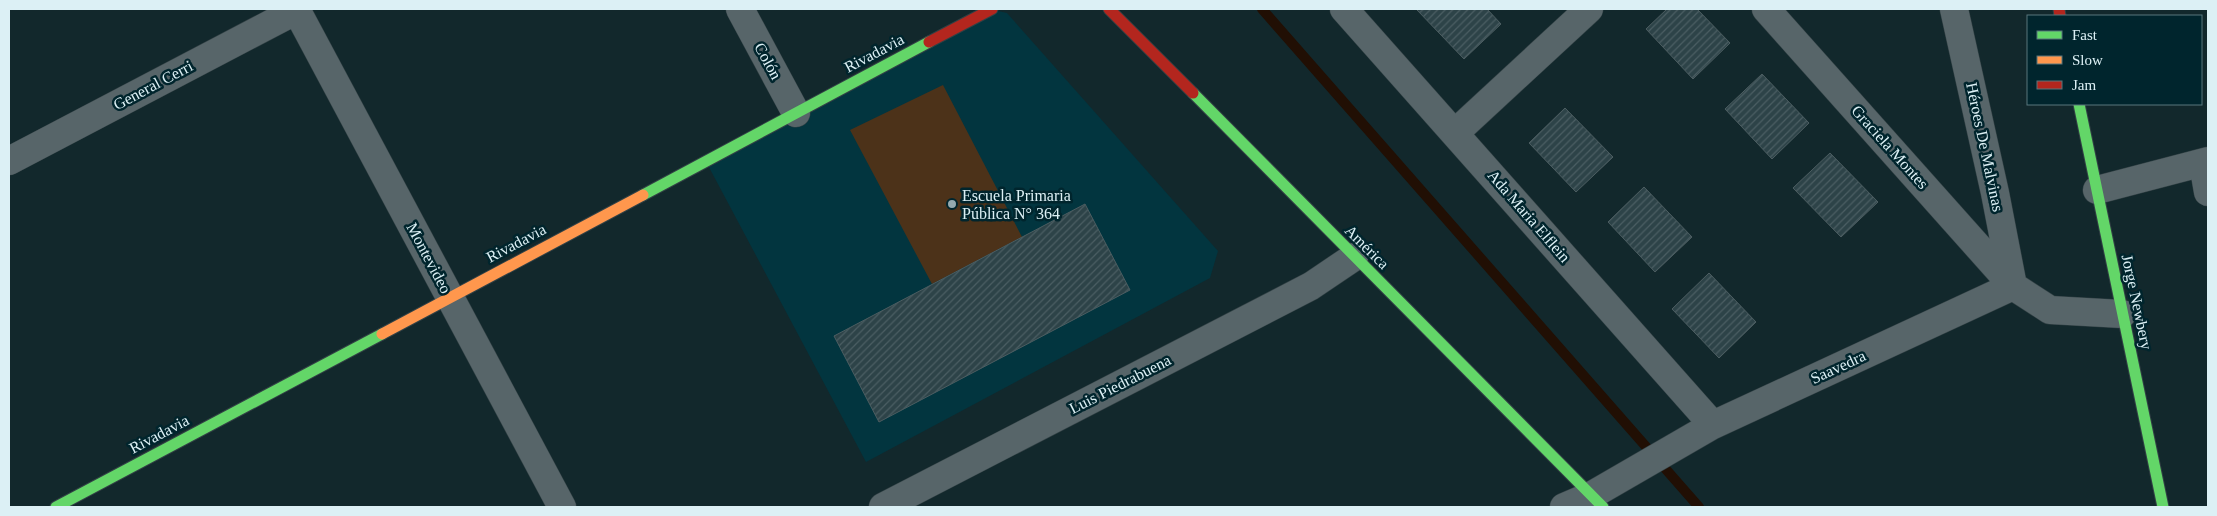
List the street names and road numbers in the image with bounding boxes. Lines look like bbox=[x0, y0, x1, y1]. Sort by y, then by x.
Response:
street label: Rivadavia bbox=[841, 30, 907, 76]
street label: Colón bbox=[751, 40, 785, 82]
street label: General Cerri bbox=[110, 57, 196, 113]
street label: Héroes De Malvinas bbox=[1963, 81, 2007, 213]
street label: Graciela Montes bbox=[1848, 102, 1932, 192]
street label: Ada Maria Elflein bbox=[1484, 166, 1574, 266]
street label: Montevideo bbox=[403, 220, 455, 296]
street label: Rivadavia bbox=[483, 220, 549, 266]
street label: América bbox=[1342, 222, 1392, 272]
street label: Jorge Newbery bbox=[2118, 253, 2155, 351]
street label: Saavedra bbox=[1808, 347, 1868, 387]
street label: Luis Piedrabuena bbox=[1066, 351, 1174, 417]
street label: Rivadavia bbox=[126, 411, 192, 457]

